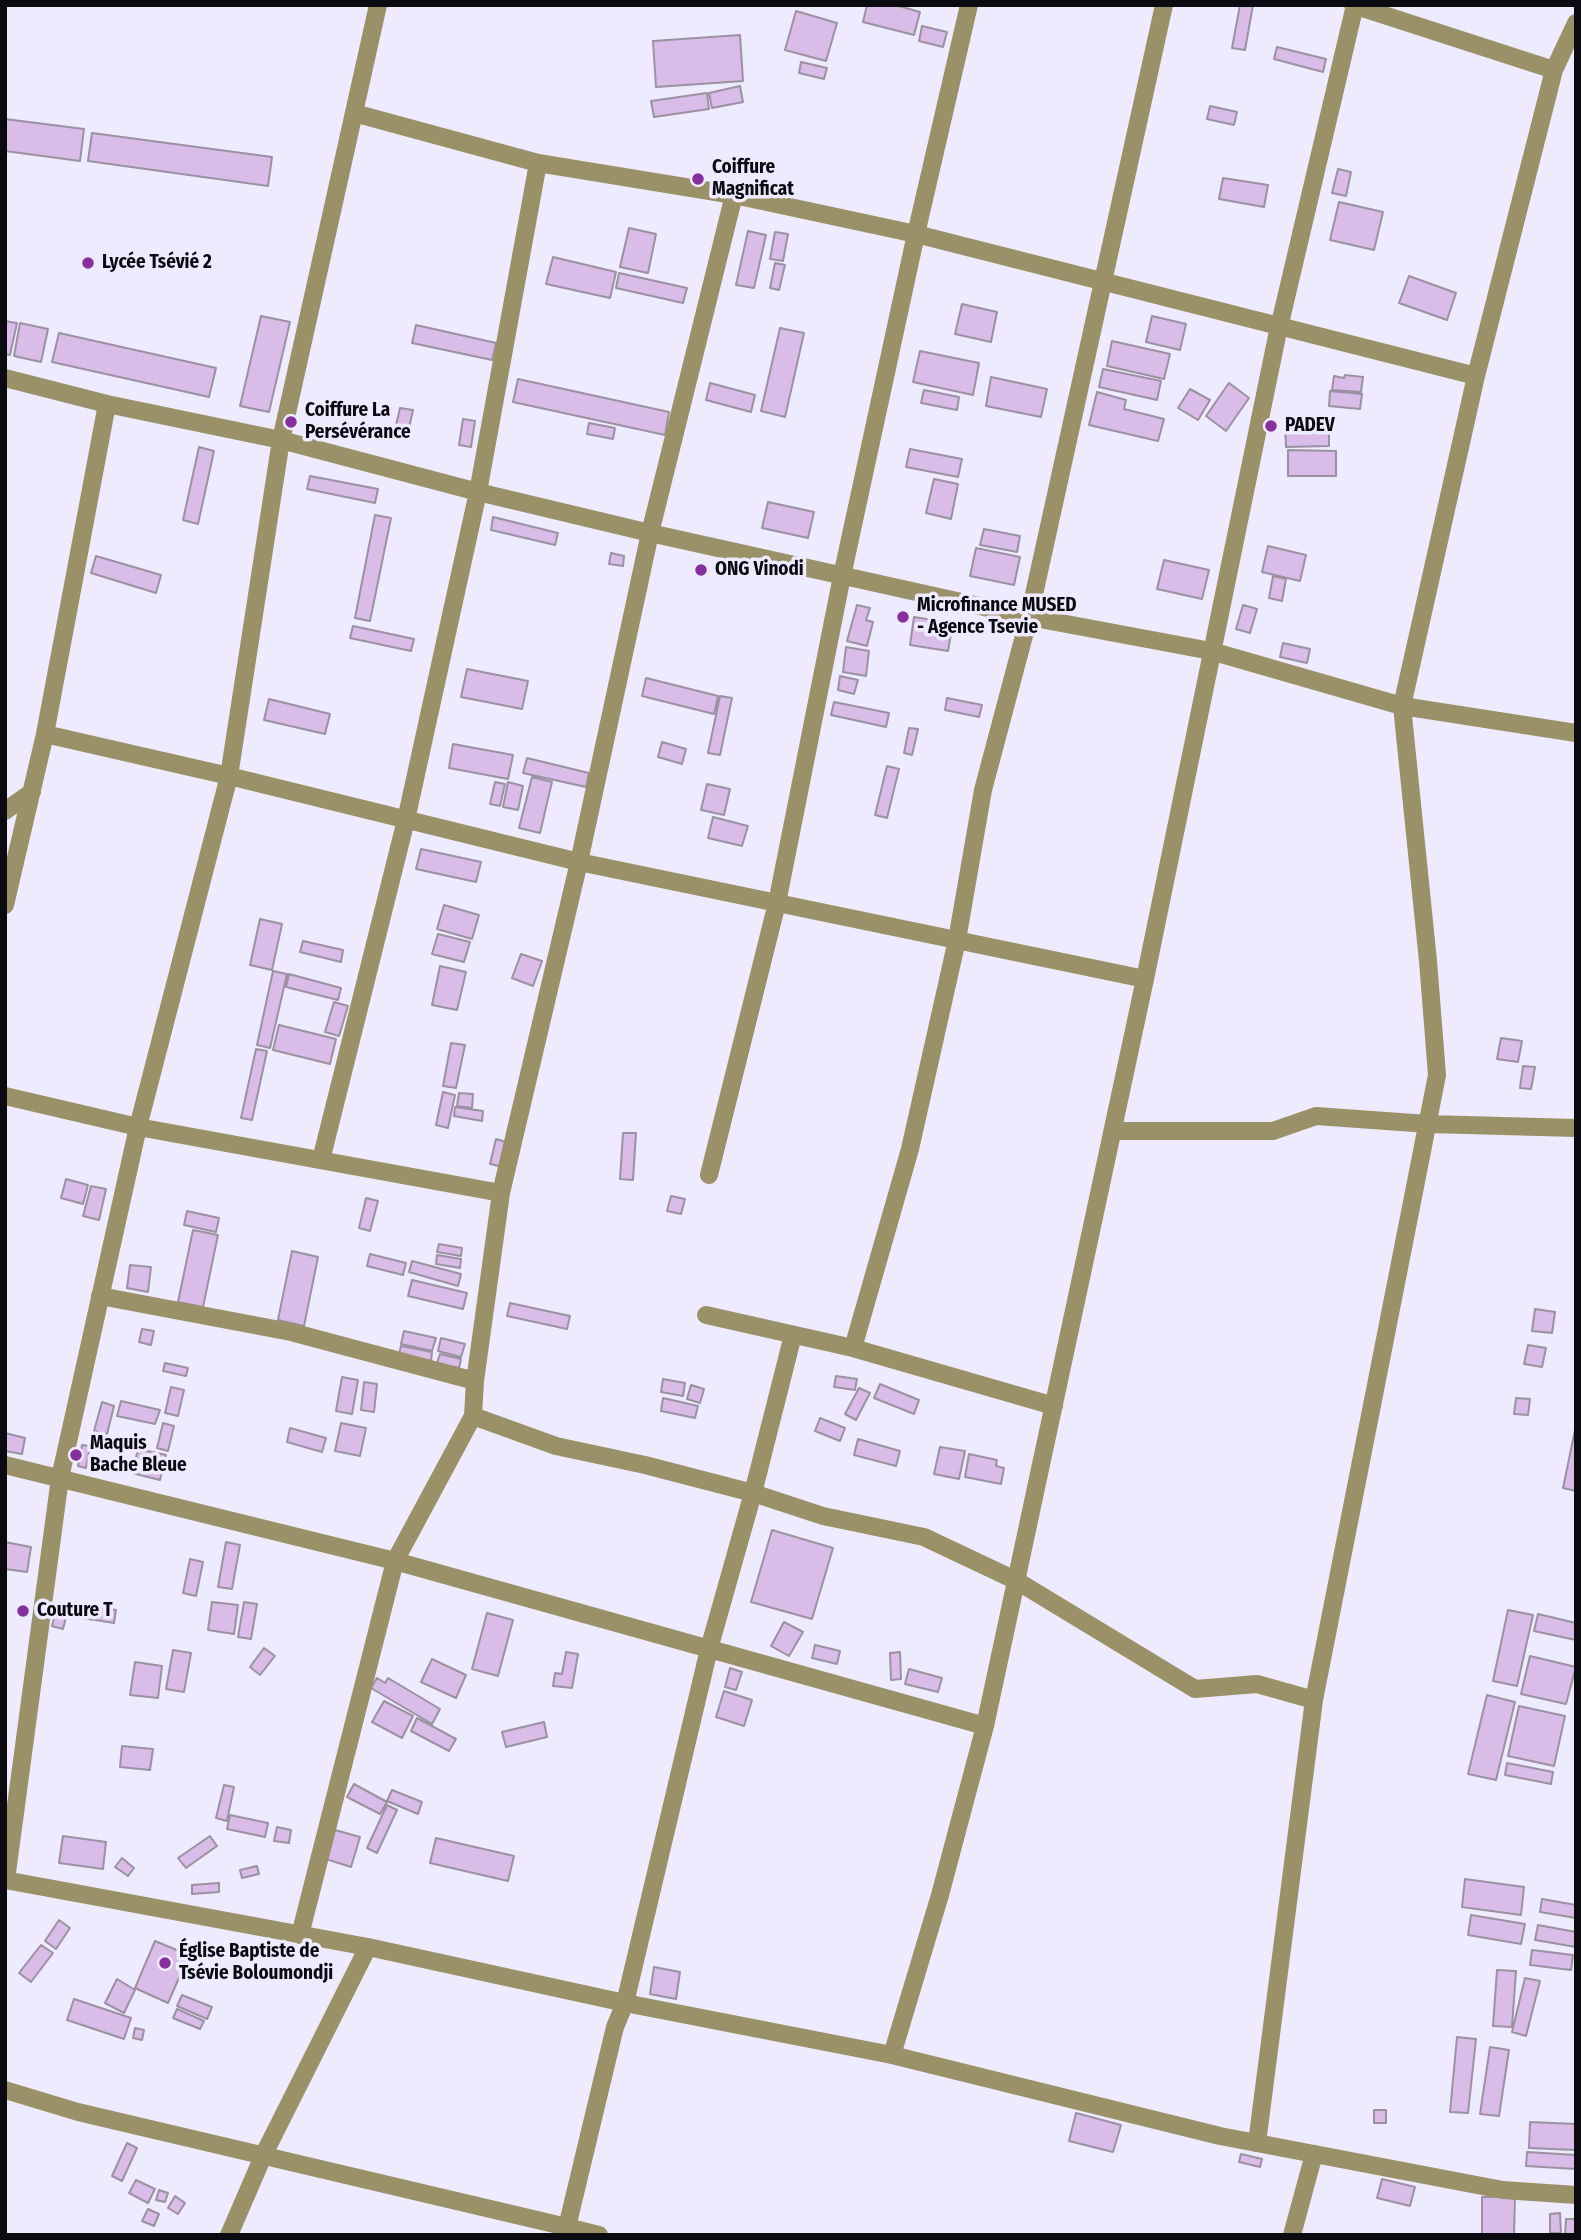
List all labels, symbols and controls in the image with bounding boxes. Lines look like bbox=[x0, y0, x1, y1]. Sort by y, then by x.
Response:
place label: Coiffure Magnificat bbox=[712, 157, 794, 201]
marker: Coiffure Magnificat bbox=[690, 171, 706, 187]
place label: Lycée Tsévié 2 bbox=[102, 252, 212, 274]
marker: Lycée Tsévié 2 bbox=[80, 255, 96, 271]
place label: Coiffure La Persévérance bbox=[305, 400, 411, 444]
marker: Coiffure La Persévérance bbox=[283, 414, 299, 430]
place label: PADEV bbox=[1285, 415, 1335, 437]
marker: PADEV bbox=[1263, 418, 1279, 434]
place label: ONG Vinodi bbox=[715, 559, 804, 581]
marker: ONG Vinodi bbox=[693, 562, 709, 578]
place label: Microfinance MUSED - Agence Tsevie bbox=[917, 595, 1077, 639]
marker: Microfinance MUSED - Agence Tsevie bbox=[895, 609, 911, 625]
place label: Maquis Bache Bleue bbox=[90, 1433, 187, 1477]
marker: Maquis Bache Bleue bbox=[68, 1447, 84, 1463]
place label: Couture T bbox=[37, 1600, 112, 1622]
marker: Couture T bbox=[15, 1603, 31, 1619]
place label: Église Baptiste de Tsévie Boloumondji bbox=[179, 1941, 333, 1985]
marker: Église Baptiste de Tsévie Boloumondji bbox=[157, 1955, 173, 1971]

